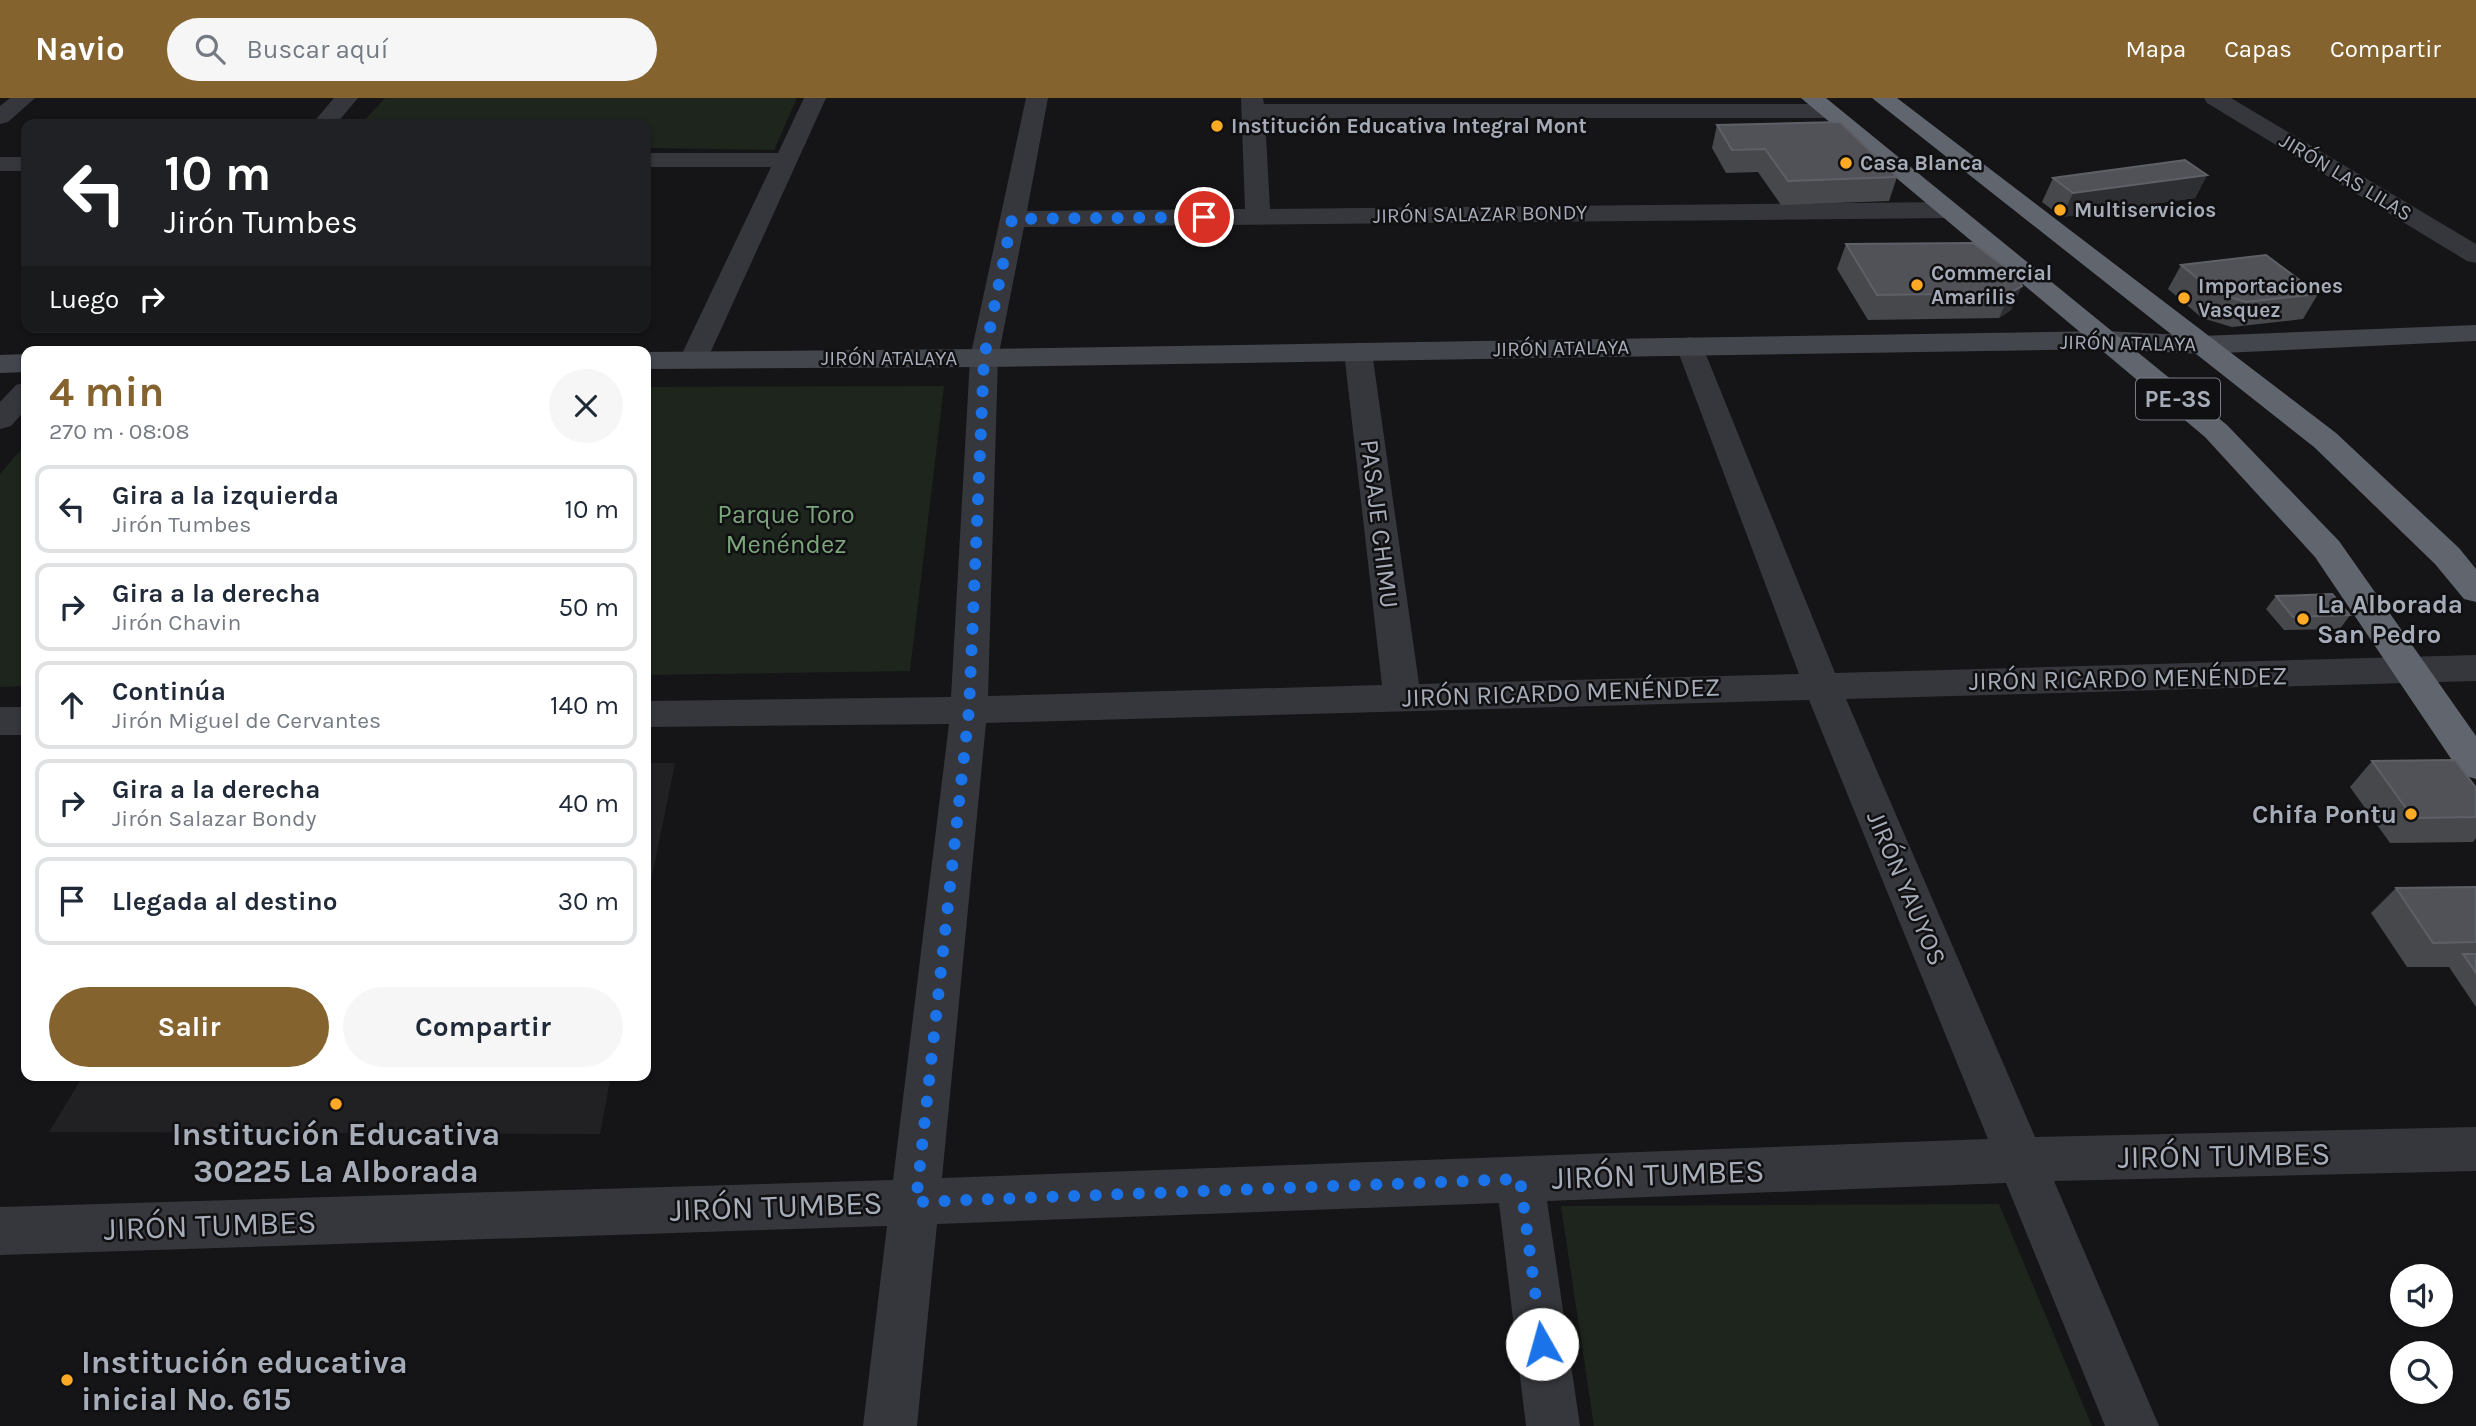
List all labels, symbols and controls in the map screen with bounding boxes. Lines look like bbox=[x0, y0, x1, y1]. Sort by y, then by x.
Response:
search box bbox=[167, 18, 657, 81]
text: Navio bbox=[35, 30, 125, 68]
icon: search bbox=[191, 30, 229, 68]
text: Buscar aquí bbox=[247, 34, 388, 65]
text: Mapa bbox=[2125, 35, 2186, 63]
text: Capas bbox=[2224, 35, 2292, 63]
text: Compartir bbox=[2330, 35, 2441, 63]
place label: Institución Educativa Integral Mont bbox=[1231, 114, 1587, 138]
marker: Institución Educativa Integral Mont bbox=[1209, 118, 1225, 134]
street label: JIRÓN LAS LILAS bbox=[2276, 128, 2416, 226]
text: 10 m bbox=[164, 145, 271, 202]
icon: left bbox=[49, 147, 140, 238]
place label: Casa Blanca bbox=[1860, 151, 1983, 175]
marker: Casa Blanca bbox=[1838, 155, 1854, 171]
pin bbox=[1174, 187, 1234, 247]
icon: arrive bbox=[1185, 198, 1223, 236]
place label: Multiservicios bbox=[2074, 198, 2216, 222]
street label: JIRÓN SALAZAR BONDY bbox=[1372, 200, 1588, 228]
marker: Multiservicios bbox=[2052, 202, 2068, 218]
text: Jirón Tumbes bbox=[164, 204, 358, 241]
place label: Commercial Amarilis bbox=[1931, 261, 2052, 309]
place label: Importaciones Vasquez bbox=[2198, 274, 2343, 323]
marker: Commercial Amarilis bbox=[1909, 277, 1925, 293]
icon: right bbox=[133, 280, 171, 318]
text: Luego bbox=[49, 284, 119, 315]
marker: Importaciones Vasquez bbox=[2176, 290, 2192, 306]
street label: JIRÓN ATALAYA bbox=[2060, 330, 2196, 356]
street label: JIRÓN ATALAYA bbox=[1493, 335, 1629, 361]
street label: JIRÓN ATALAYA bbox=[821, 346, 957, 370]
text: 4 min bbox=[49, 367, 164, 417]
button: close bbox=[549, 369, 623, 443]
road number: PE-3S bbox=[2136, 378, 2220, 420]
text: 270 m · 08:08 bbox=[49, 418, 190, 445]
street label: PASAJE CHIMU bbox=[1354, 438, 1405, 610]
text: Gira a la izquierda bbox=[112, 480, 339, 511]
icon: left bbox=[53, 490, 91, 528]
text: 10 m bbox=[564, 494, 619, 525]
park label: Parque Toro Menéndez bbox=[717, 499, 855, 560]
text: Jirón Tumbes bbox=[112, 511, 251, 538]
text: Gira a la derecha bbox=[112, 578, 321, 609]
icon: right bbox=[53, 588, 91, 626]
place label: La Alborada San Pedro bbox=[2317, 589, 2463, 650]
text: 50 m bbox=[558, 592, 619, 623]
text: Jirón Chavin bbox=[112, 609, 241, 636]
marker: La Alborada San Pedro bbox=[2295, 611, 2311, 627]
street label: JIRÓN RICARDO MENÉNDEZ bbox=[1968, 659, 2288, 697]
street label: JIRÓN RICARDO MENÉNDEZ bbox=[1401, 670, 1721, 714]
text: Continúa bbox=[112, 676, 226, 707]
icon: ahead bbox=[53, 686, 91, 724]
text: 140 m bbox=[550, 690, 619, 721]
text: Jirón Miguel de Cervantes bbox=[112, 707, 381, 734]
text: Gira a la derecha bbox=[112, 774, 321, 805]
icon: right bbox=[53, 784, 91, 822]
text: 40 m bbox=[559, 788, 619, 819]
place label: Chifa Pontu bbox=[2252, 799, 2397, 830]
text: Jirón Salazar Bondy bbox=[112, 805, 316, 832]
street label: JIRÓN YAUYOS bbox=[1860, 806, 1954, 970]
marker: Chifa Pontu bbox=[2403, 806, 2419, 822]
icon: arrive bbox=[53, 882, 91, 920]
text: Llegada al destino bbox=[112, 886, 338, 917]
text: 30 m bbox=[558, 886, 619, 917]
button: Salir bbox=[49, 987, 329, 1067]
button: Compartir bbox=[343, 987, 623, 1067]
marker: Institución Educativa 30225 La Alborada bbox=[328, 1096, 344, 1112]
place label: Institución Educativa 30225 La Alborada bbox=[172, 1116, 500, 1190]
street label: JIRÓN TUMBES bbox=[2117, 1133, 2331, 1176]
street label: JIRÓN TUMBES bbox=[1551, 1150, 1765, 1197]
street label: JIRÓN TUMBES bbox=[669, 1182, 883, 1229]
street label: JIRÓN TUMBES bbox=[103, 1201, 317, 1248]
map controls bbox=[2390, 1264, 2453, 1404]
button: sound bbox=[2390, 1264, 2453, 1327]
position arrow bbox=[1505, 1307, 1579, 1381]
button: search bbox=[2390, 1341, 2453, 1404]
place label: Institución educativa inicial No. 615 bbox=[81, 1344, 408, 1418]
marker: Institución educativa inicial No. 615 bbox=[59, 1372, 75, 1388]

